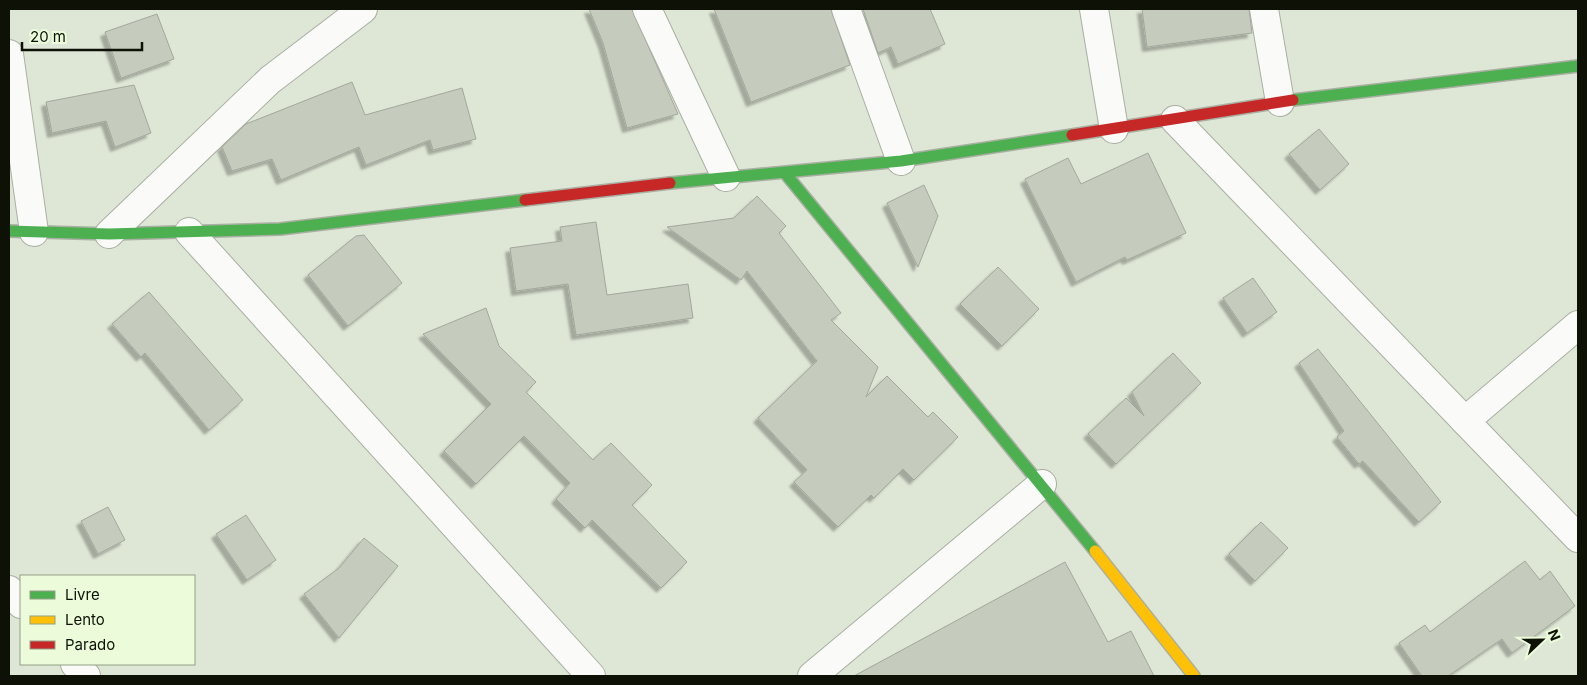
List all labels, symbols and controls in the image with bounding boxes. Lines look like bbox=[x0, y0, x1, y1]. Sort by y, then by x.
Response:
scale bar bbox=[22, 20, 142, 52]
text: 20 m bbox=[30, 27, 66, 46]
legend bbox=[20, 575, 195, 665]
text: Livre bbox=[65, 585, 100, 604]
text: Lento bbox=[65, 610, 105, 629]
north arrow bbox=[1517, 615, 1567, 665]
text: N bbox=[1545, 627, 1564, 643]
text: Parado bbox=[65, 635, 115, 654]

